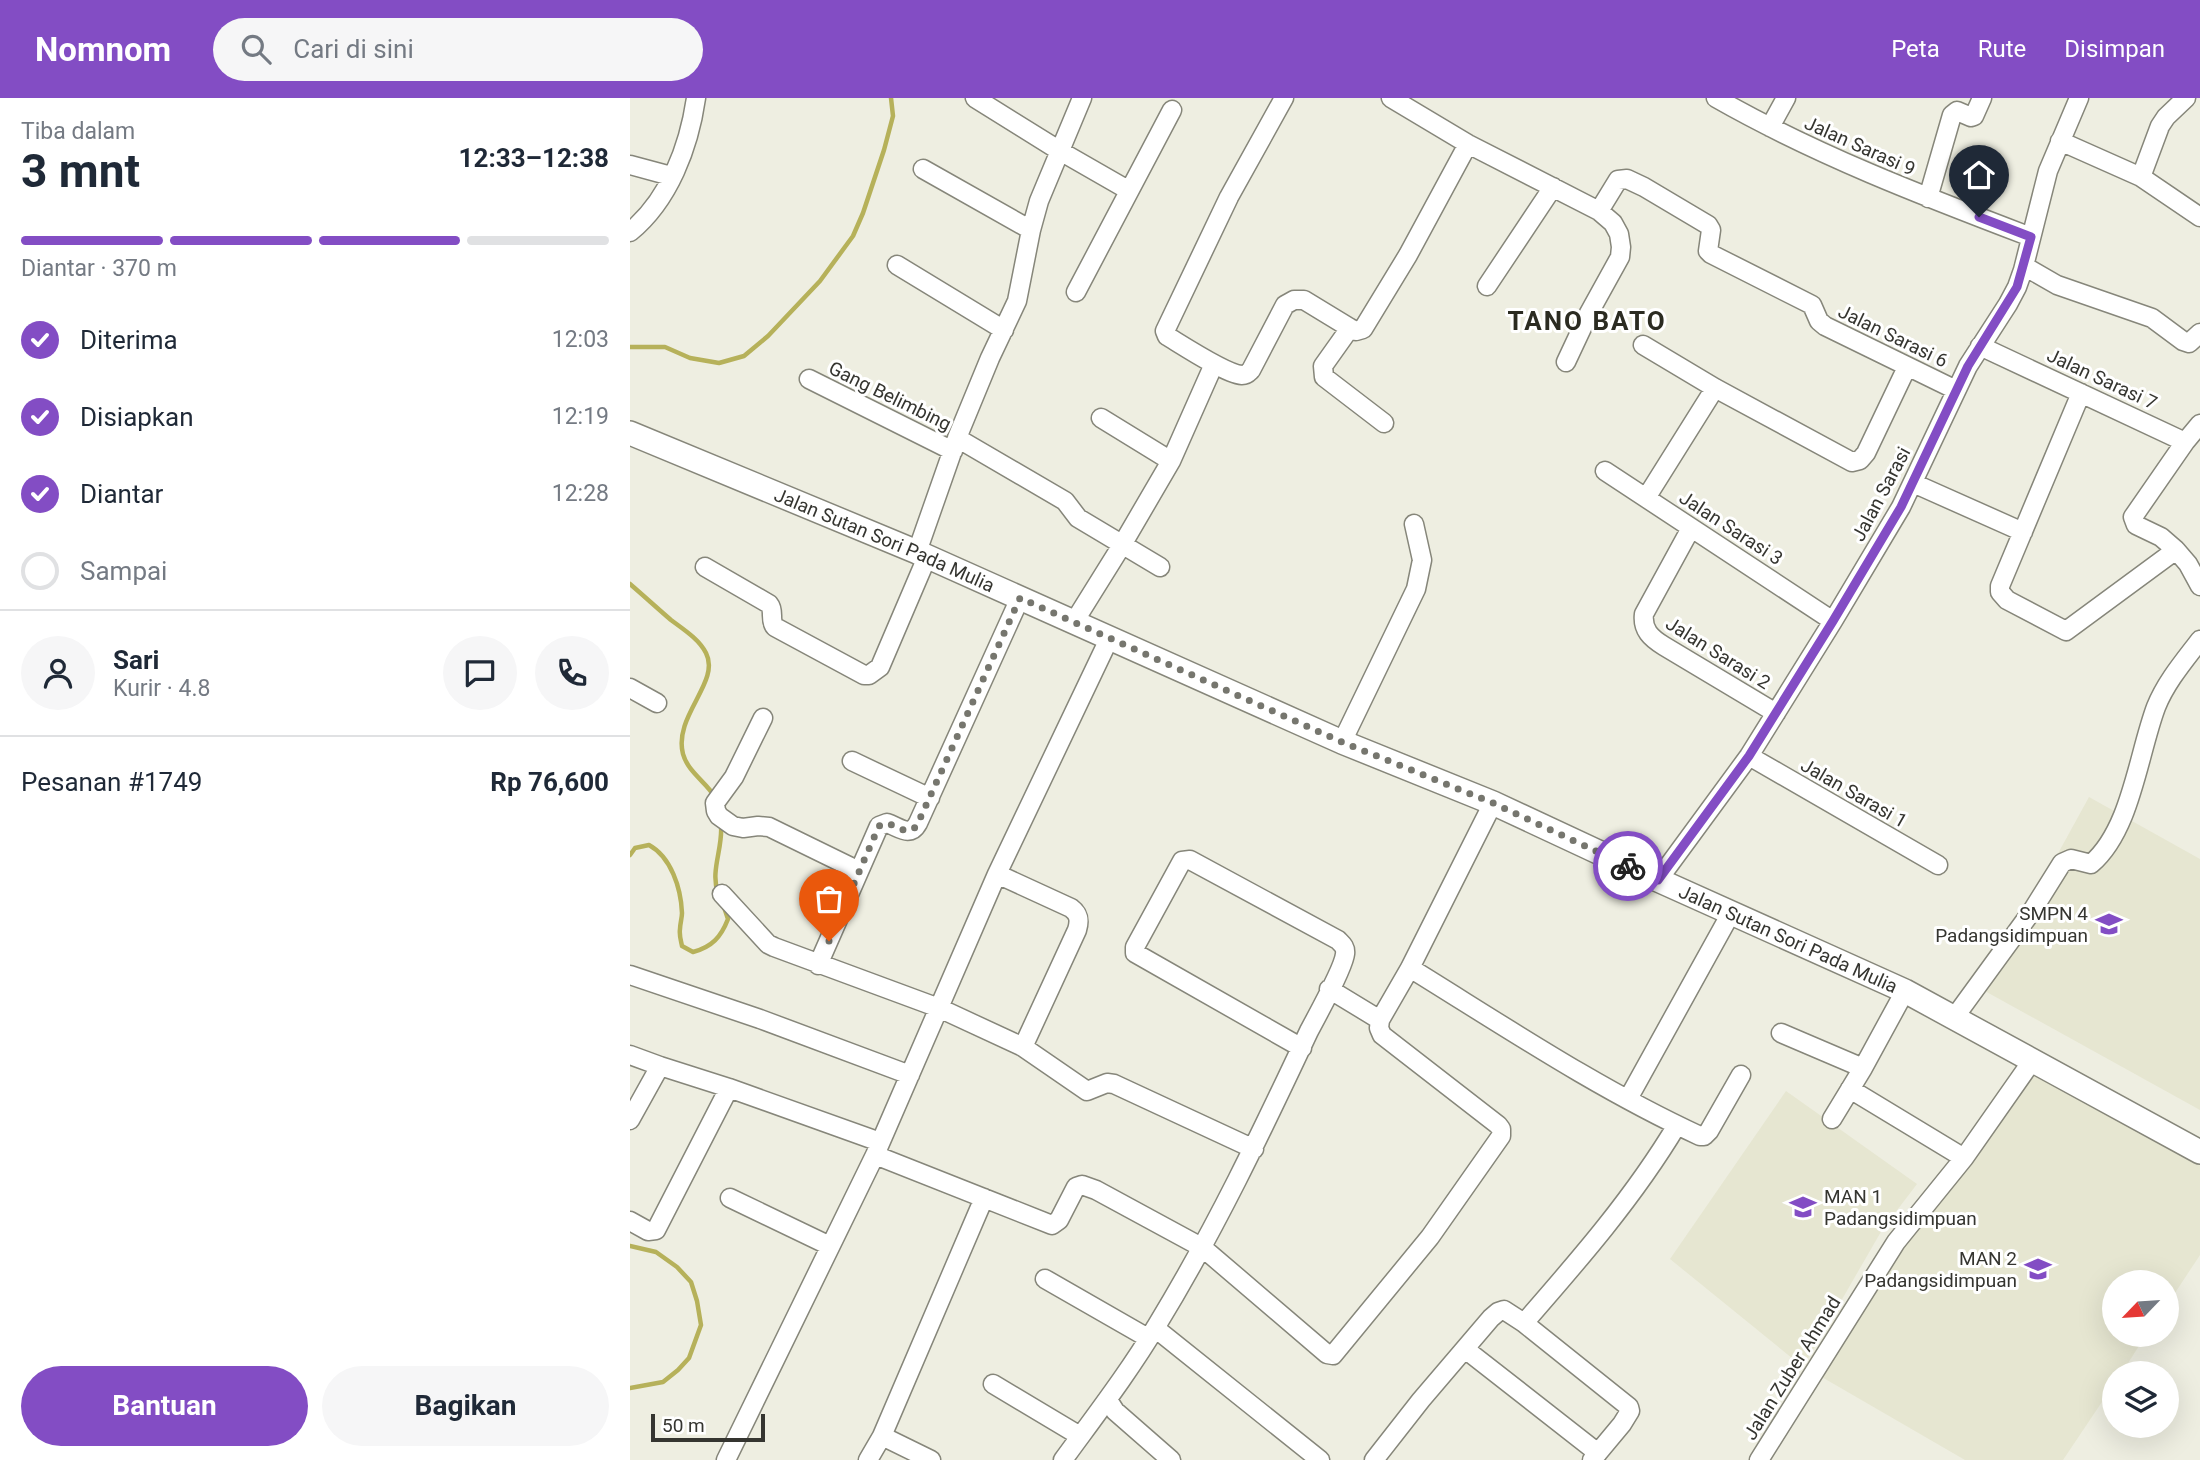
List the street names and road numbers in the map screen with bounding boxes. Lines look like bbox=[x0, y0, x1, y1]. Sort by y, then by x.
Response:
street label: Jalan Sarasi 9 bbox=[1801, 111, 1919, 181]
street label: Jalan Sarasi 6 bbox=[1835, 300, 1951, 372]
street label: Jalan Sarasi 7 bbox=[2043, 343, 2161, 415]
street label: Gang Belimbing bbox=[825, 356, 955, 436]
street label: Jalan Sarasi bbox=[1847, 443, 1915, 545]
street label: Jalan Sutan Sori Pada Mulia bbox=[771, 483, 998, 597]
street label: Jalan Sarasi 3 bbox=[1675, 486, 1787, 570]
street label: Jalan Sarasi 2 bbox=[1662, 612, 1774, 694]
street label: Jalan Sarasi 1 bbox=[1797, 753, 1911, 833]
street label: Jalan Sutan Sori Pada Mulia bbox=[1675, 879, 1901, 998]
street label: Jalan Zuber Ahmad bbox=[1738, 1292, 1846, 1444]

